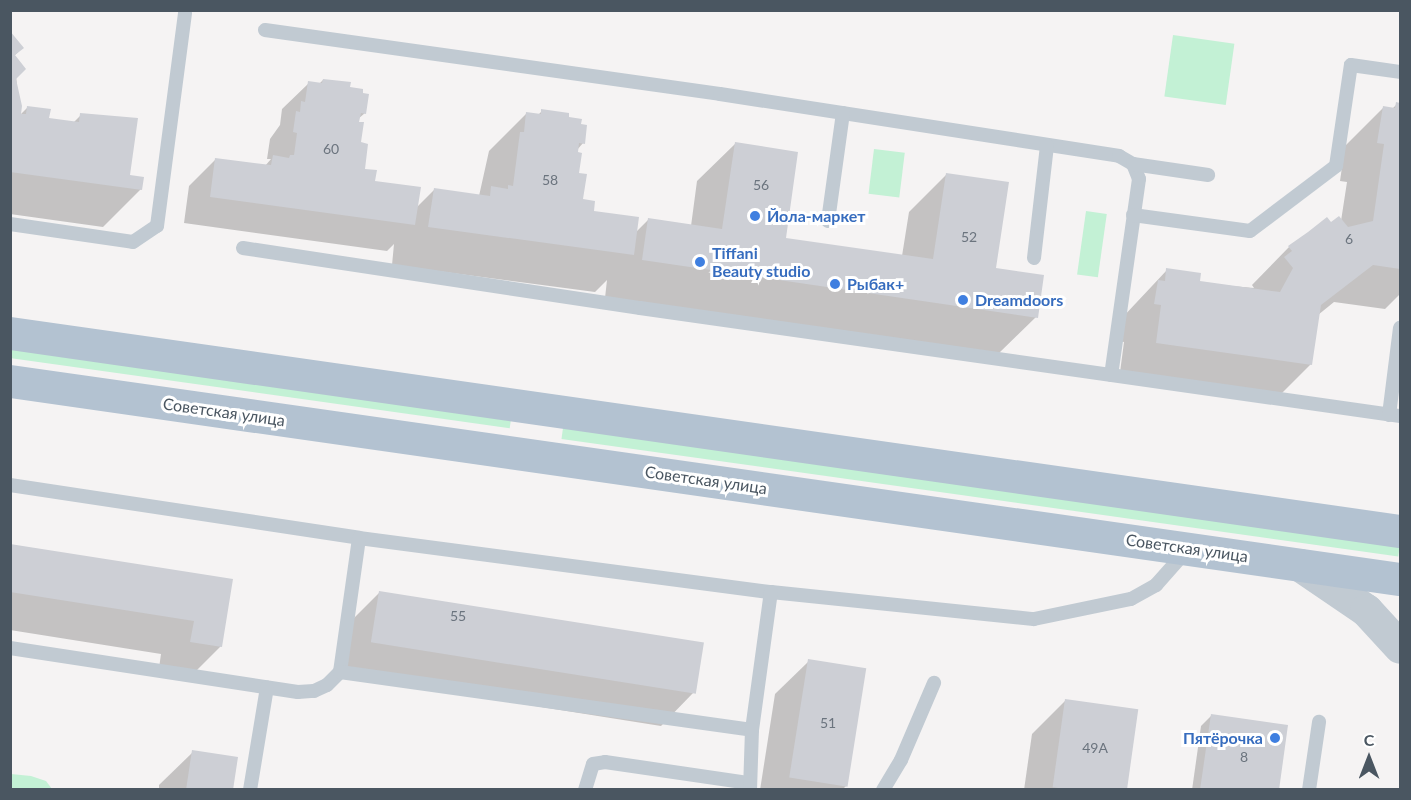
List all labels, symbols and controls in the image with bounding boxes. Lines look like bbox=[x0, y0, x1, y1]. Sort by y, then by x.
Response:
house number: 60 bbox=[323, 141, 339, 157]
house number: 58 bbox=[542, 172, 558, 188]
house number: 56 bbox=[753, 177, 769, 193]
place label: Йола-маркет bbox=[767, 206, 865, 226]
marker: Йола-маркет bbox=[748, 209, 762, 223]
house number: 52 bbox=[961, 229, 977, 245]
house number: 6 bbox=[1345, 231, 1353, 247]
place label: Tiffani Beauty studio bbox=[712, 243, 811, 281]
marker: Tiffani Beauty studio bbox=[693, 255, 707, 269]
place label: Рыбак+ bbox=[847, 274, 904, 294]
marker: Рыбак+ bbox=[828, 277, 842, 291]
place label: Dreamdoors bbox=[975, 290, 1063, 310]
marker: Dreamdoors bbox=[956, 293, 970, 307]
street label: Советская улица bbox=[162, 394, 286, 430]
street label: Советская улица bbox=[644, 462, 768, 498]
street label: Советская улица bbox=[1125, 530, 1249, 566]
house number: 55 bbox=[450, 608, 466, 624]
house number: 51 bbox=[820, 715, 836, 731]
place label: Пятёрочка bbox=[1183, 728, 1263, 748]
north arrow bbox=[1339, 728, 1399, 788]
text: С bbox=[1364, 730, 1374, 749]
marker: Пятёрочка bbox=[1268, 731, 1282, 745]
house number: 49А bbox=[1082, 740, 1108, 756]
house number: 8 bbox=[1240, 749, 1248, 765]

